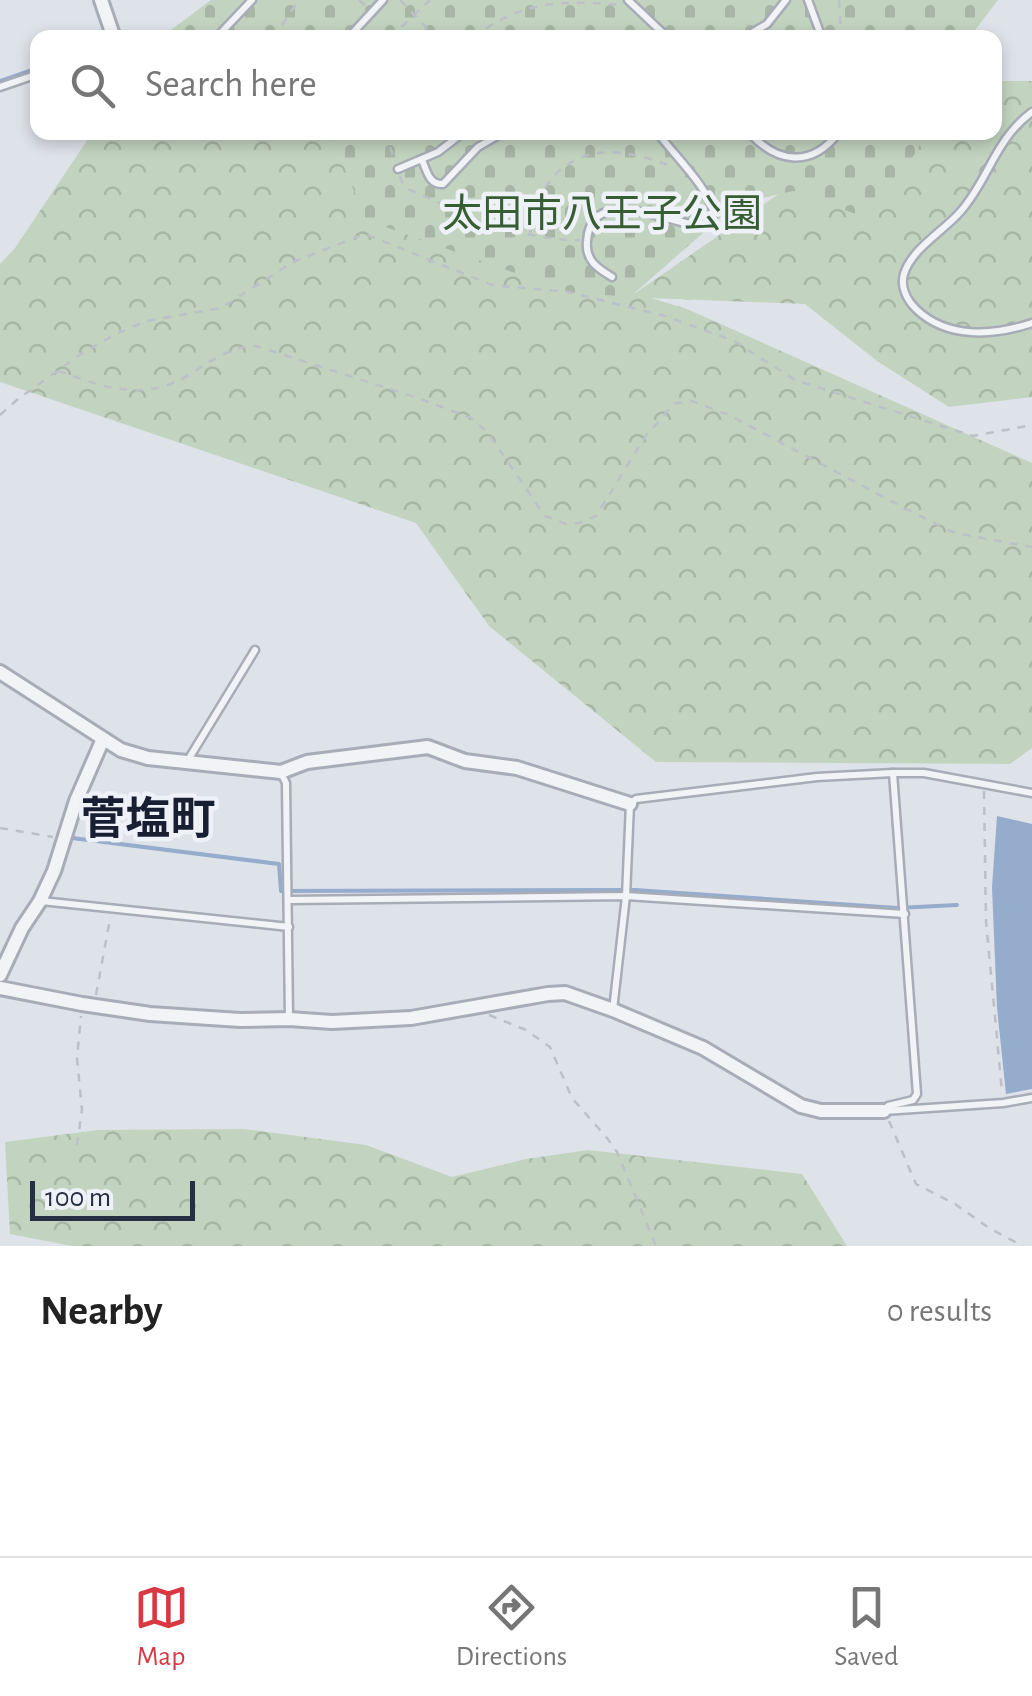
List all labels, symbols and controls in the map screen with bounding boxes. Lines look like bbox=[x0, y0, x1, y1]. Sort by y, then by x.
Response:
search box bbox=[30, 30, 1002, 140]
icon: search bbox=[65, 58, 120, 113]
text: Search here bbox=[145, 66, 317, 104]
park label: 太田市八王子公園 bbox=[442, 193, 762, 235]
district label: 菅塩町 bbox=[80, 795, 216, 843]
scale bar bbox=[30, 1176, 195, 1220]
text: 100 m bbox=[45, 1184, 111, 1212]
text: Nearby bbox=[40, 1290, 163, 1332]
text: 0 results bbox=[887, 1295, 992, 1327]
tab: Map bbox=[134, 1580, 189, 1674]
tab: Directions bbox=[456, 1580, 567, 1674]
tab: Saved bbox=[834, 1580, 898, 1674]

